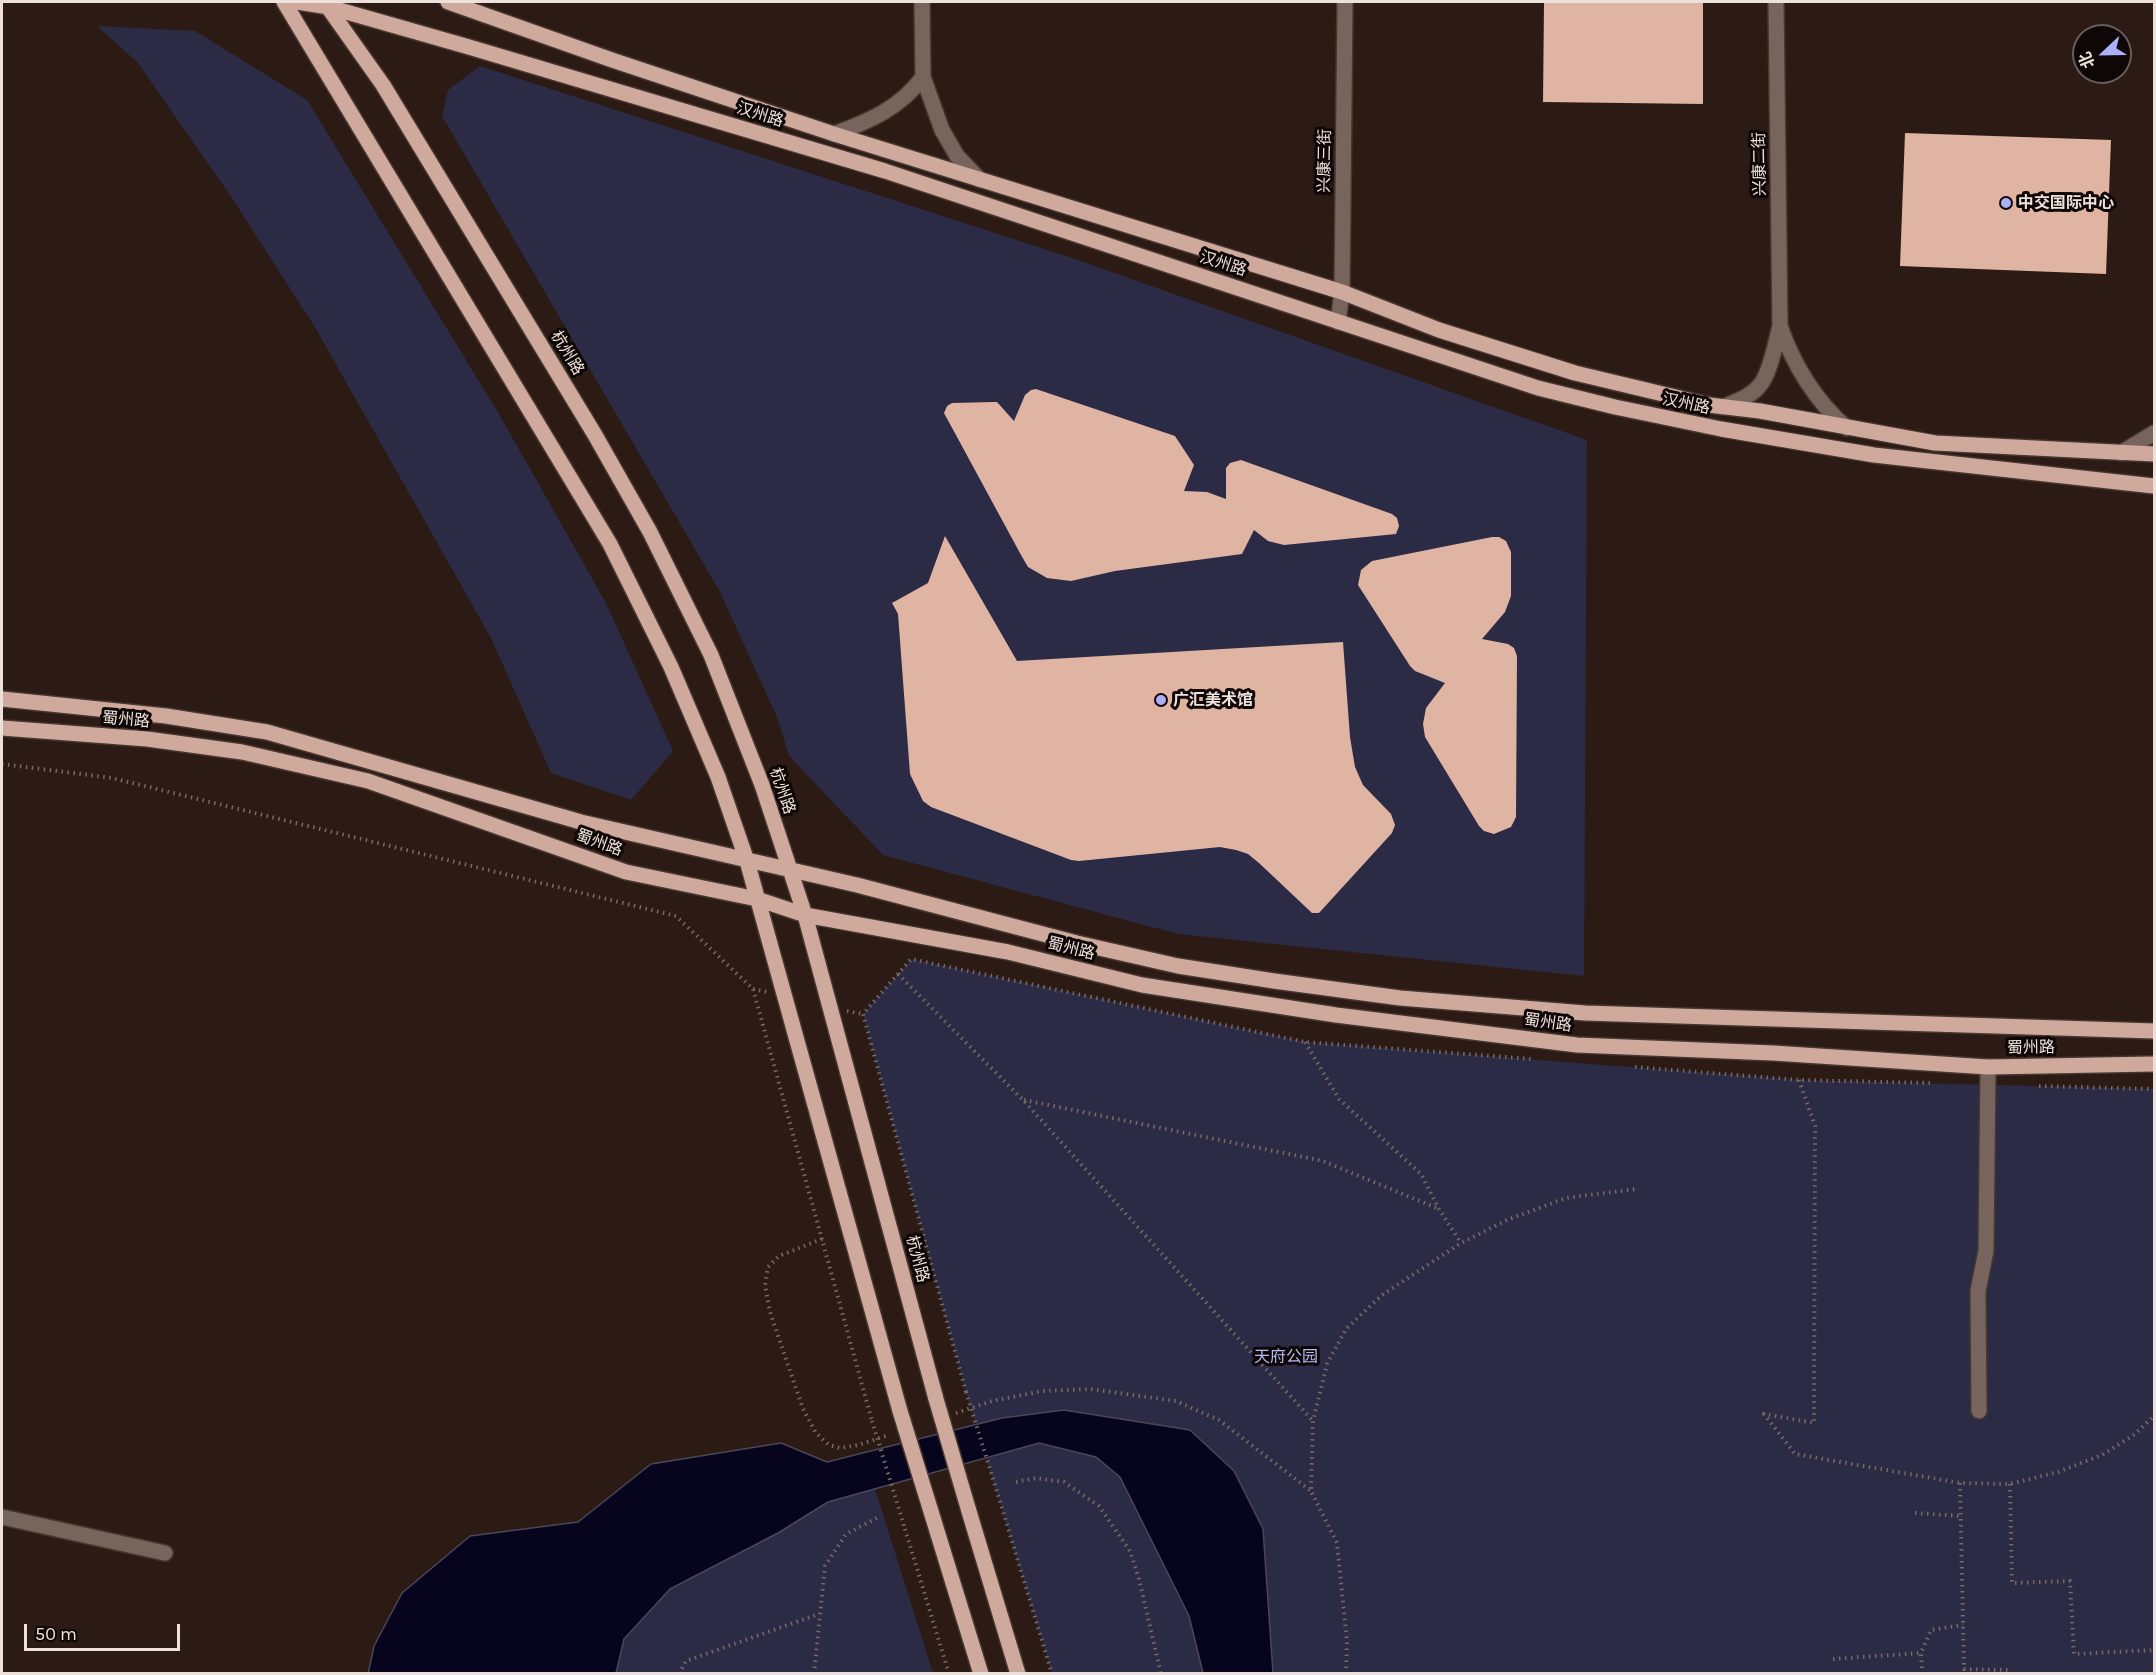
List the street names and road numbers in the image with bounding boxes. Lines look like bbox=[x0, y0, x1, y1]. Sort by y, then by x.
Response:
street label: 汉州路 bbox=[734, 99, 786, 131]
street label: 兴康三街 bbox=[1315, 129, 1335, 193]
street label: 兴康二街 bbox=[1750, 132, 1770, 196]
street label: 汉州路 bbox=[1197, 247, 1249, 281]
street label: 杭州路 bbox=[546, 327, 588, 379]
street label: 汉州路 bbox=[1661, 390, 1711, 418]
street label: 蜀州路 bbox=[101, 708, 151, 732]
street label: 杭州路 bbox=[765, 765, 799, 817]
street label: 蜀州路 bbox=[573, 826, 625, 860]
street label: 蜀州路 bbox=[1045, 934, 1097, 964]
street label: 蜀州路 bbox=[1523, 1010, 1573, 1036]
street label: 蜀州路 bbox=[2007, 1038, 2055, 1058]
street label: 杭州路 bbox=[902, 1233, 932, 1285]

